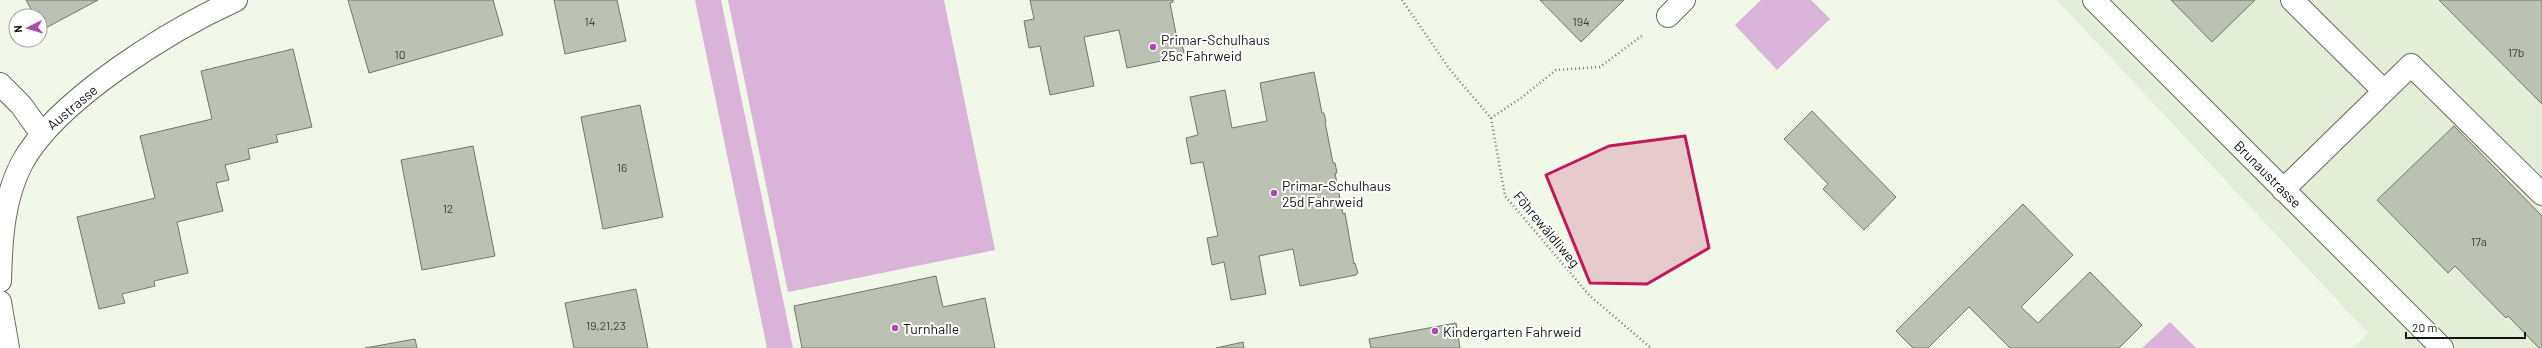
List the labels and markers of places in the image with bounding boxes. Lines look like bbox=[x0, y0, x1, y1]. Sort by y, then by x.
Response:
place label: Primar-Schulhaus 25c Fahrweid bbox=[1161, 31, 1270, 64]
marker: Primar-Schulhaus 25c Fahrweid bbox=[1148, 42, 1158, 52]
place label: Primar-Schulhaus 25d Fahrweid bbox=[1282, 177, 1391, 210]
marker: Primar-Schulhaus 25d Fahrweid bbox=[1269, 188, 1279, 198]
place label: Turnhalle bbox=[903, 320, 959, 337]
marker: Turnhalle bbox=[890, 323, 900, 333]
place label: Kindergarten Fahrweid bbox=[1443, 323, 1581, 340]
marker: Kindergarten Fahrweid bbox=[1430, 326, 1440, 336]

